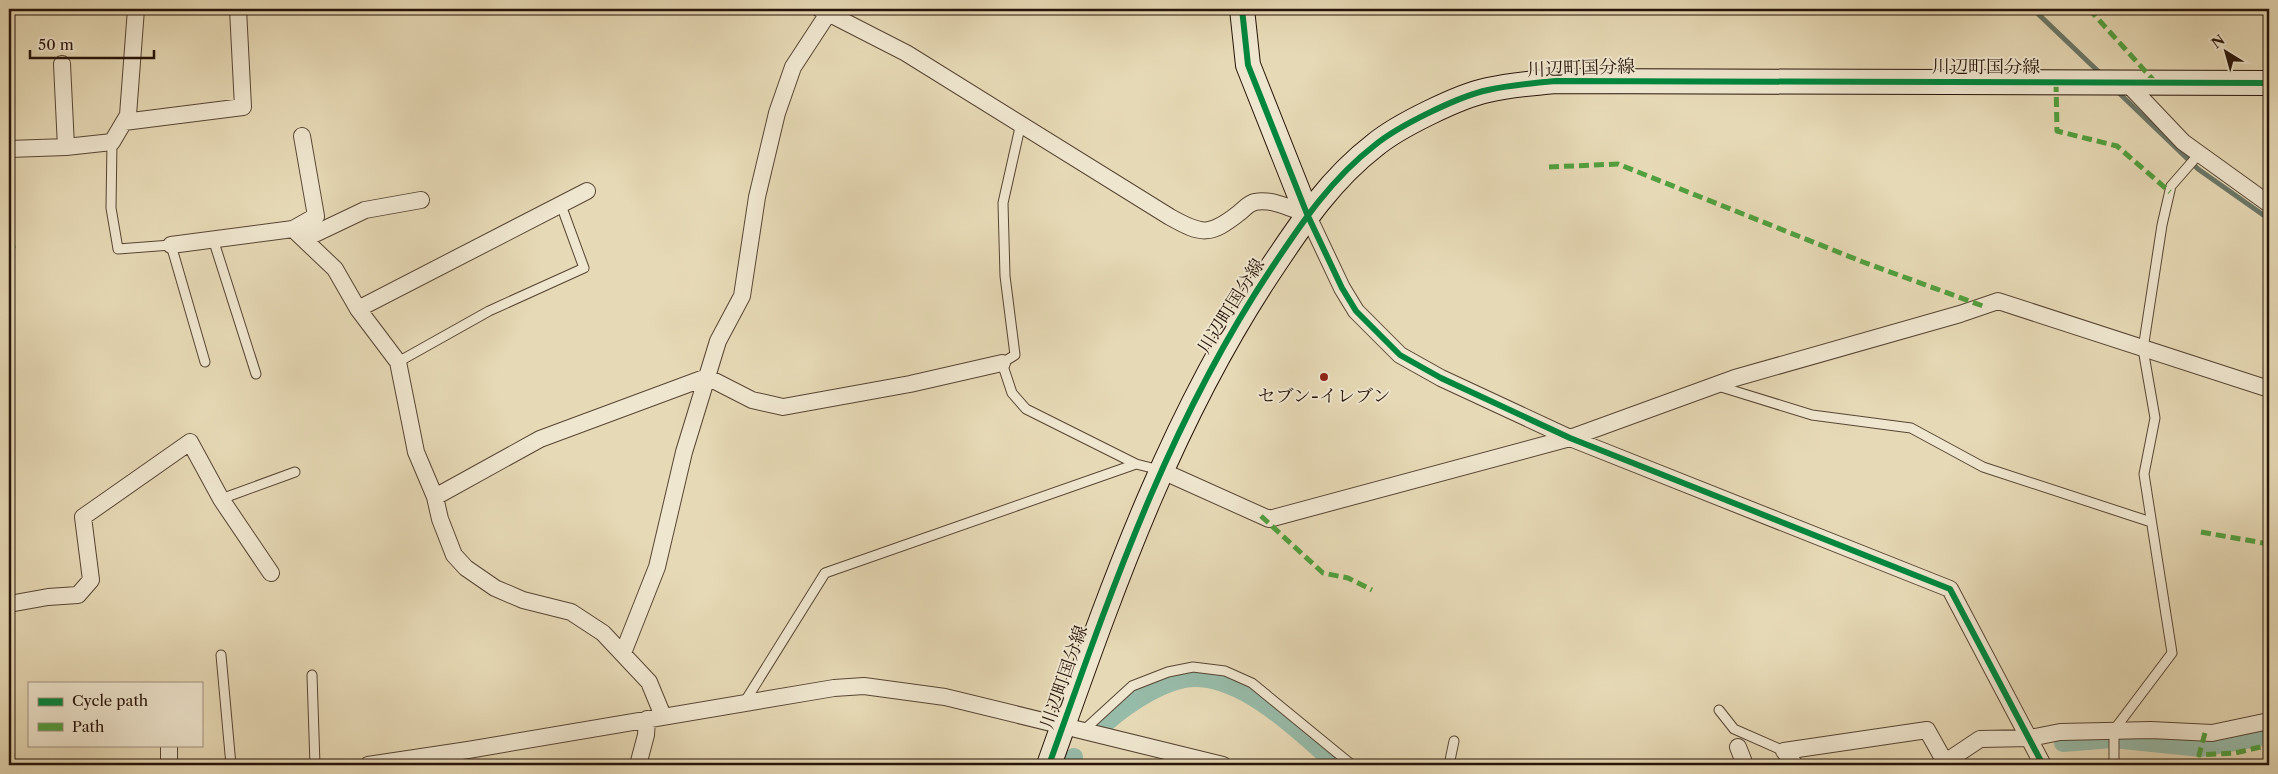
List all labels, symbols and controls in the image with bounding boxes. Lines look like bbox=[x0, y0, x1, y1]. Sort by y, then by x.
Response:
scale bar bbox=[30, 28, 154, 60]
north arrow bbox=[2200, 28, 2250, 78]
text: N bbox=[2208, 31, 2228, 52]
text: 50 m bbox=[38, 35, 74, 54]
street label: 川辺町国分線 bbox=[1527, 55, 1635, 81]
street label: 川辺町国分線 bbox=[1932, 56, 2040, 78]
street label: 川辺町国分線 bbox=[1193, 254, 1269, 358]
marker: セブン-イレブン bbox=[1318, 371, 1330, 383]
place label: セブン-イレブン bbox=[1258, 385, 1390, 407]
street label: 川辺町国分線 bbox=[1036, 622, 1092, 732]
legend bbox=[28, 682, 202, 746]
text: Cycle path bbox=[72, 691, 149, 710]
text: Path bbox=[72, 717, 105, 736]

